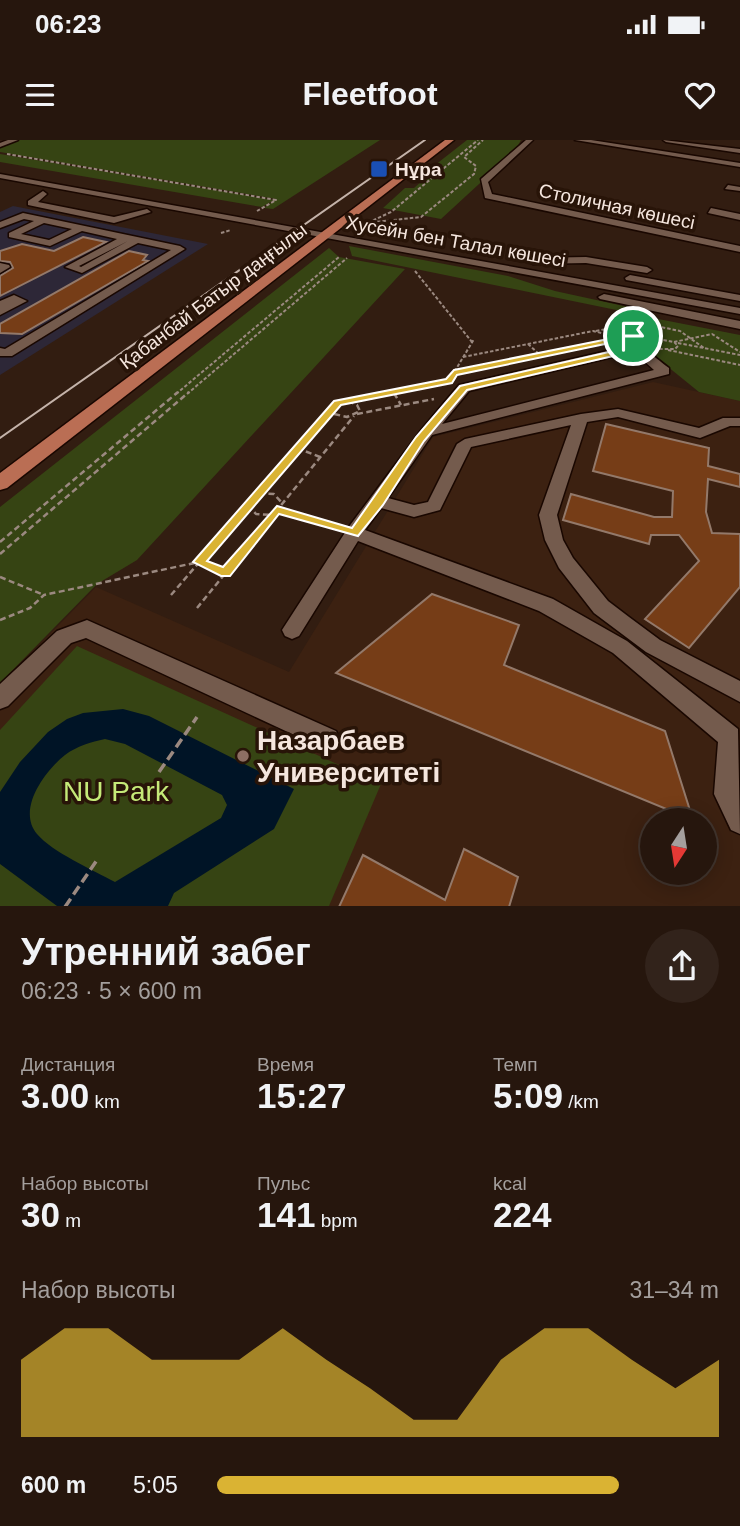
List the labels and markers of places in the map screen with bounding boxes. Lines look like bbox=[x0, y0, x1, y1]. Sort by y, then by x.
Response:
marker: Нұра bbox=[369, 159, 389, 179]
place label: Нұра bbox=[395, 159, 442, 180]
pin bbox=[603, 306, 663, 366]
place label: Назарбаев Университеті bbox=[257, 725, 440, 788]
marker: Назарбаев Университеті bbox=[235, 748, 251, 764]

